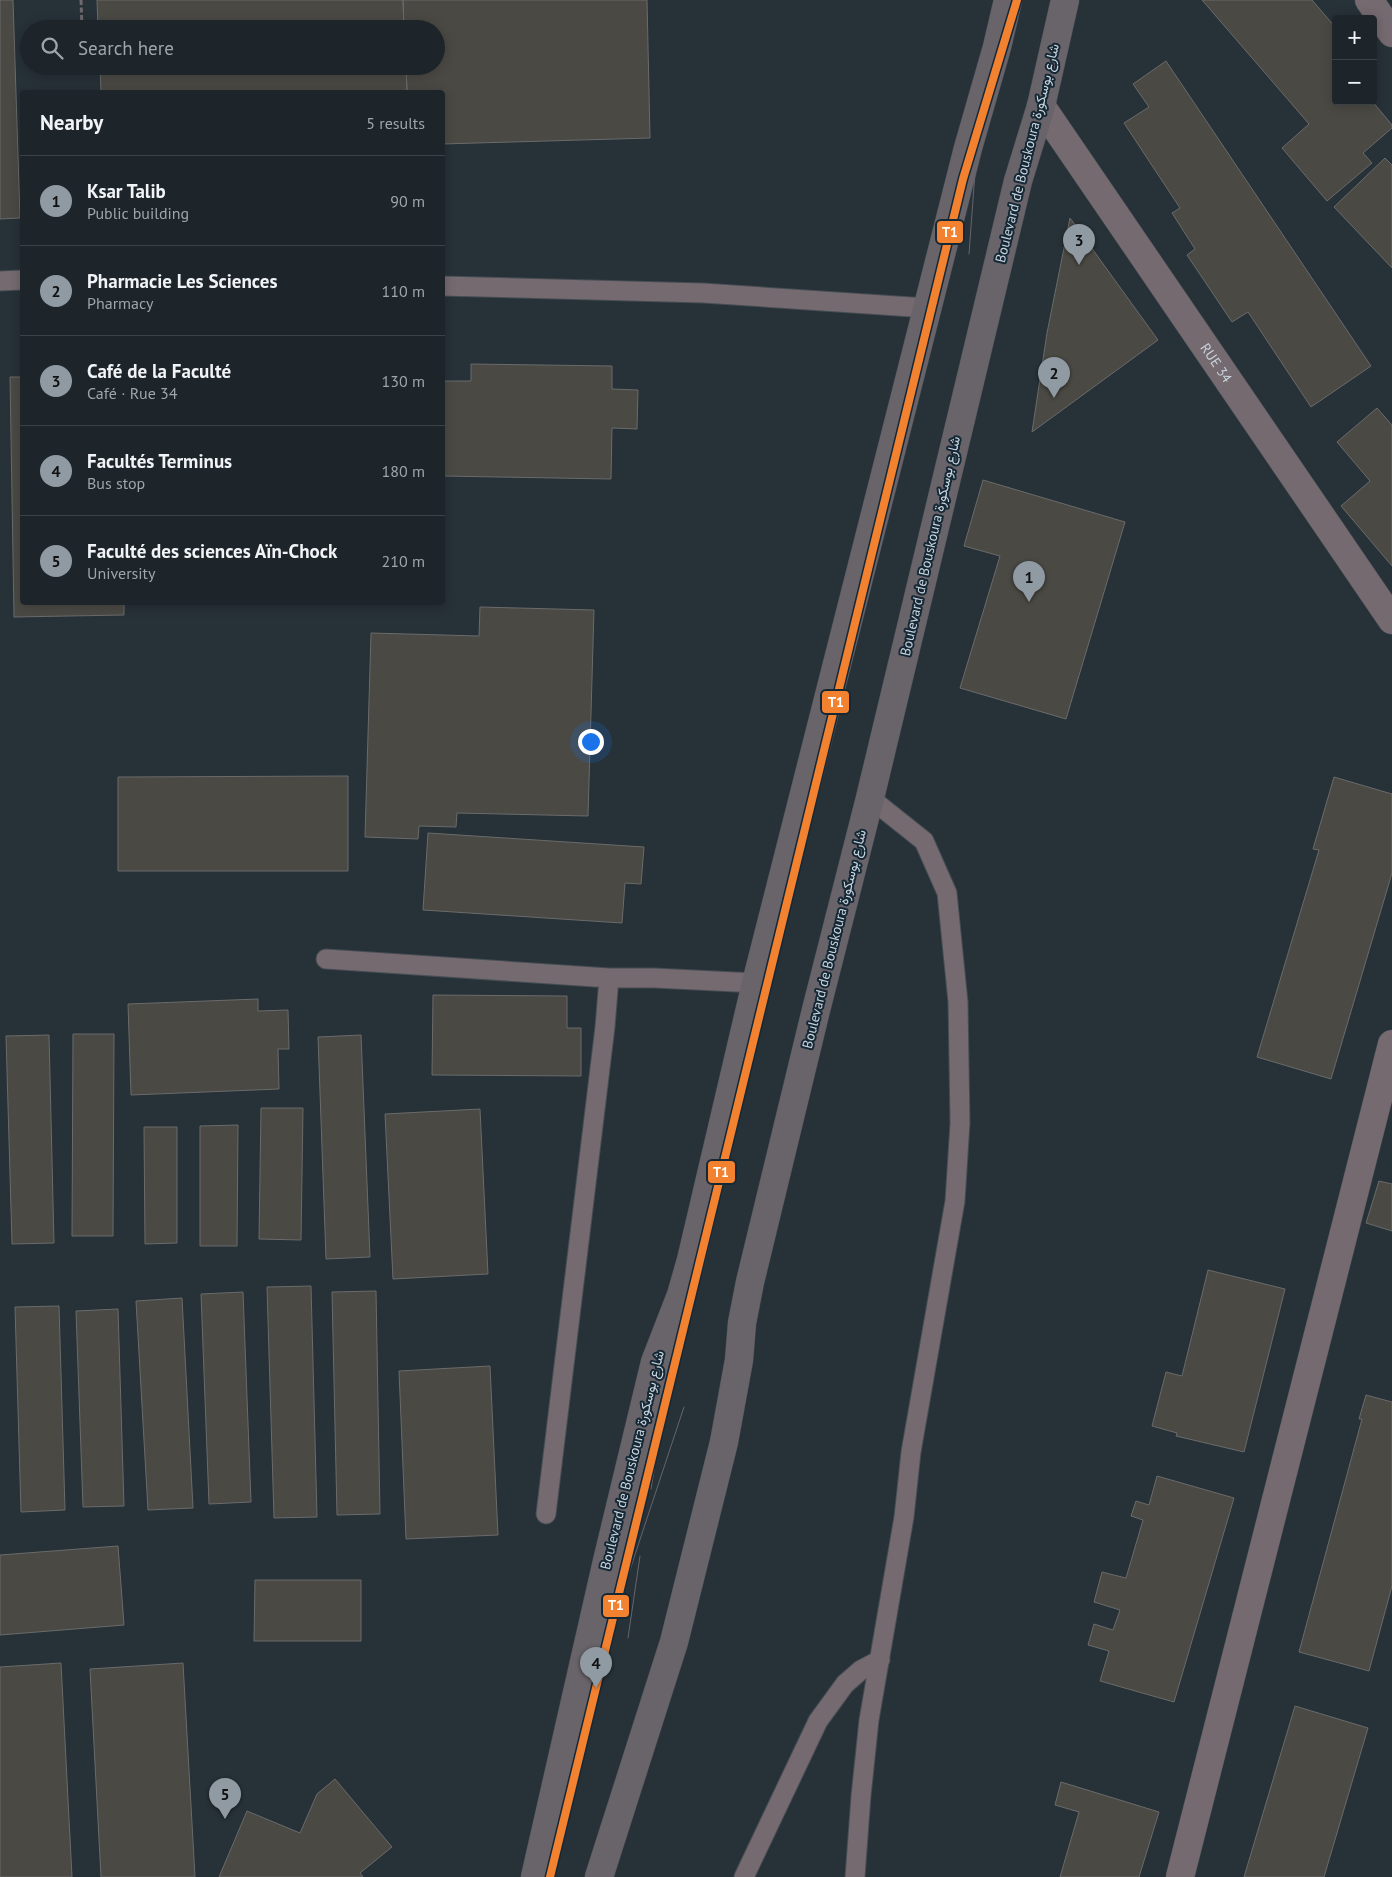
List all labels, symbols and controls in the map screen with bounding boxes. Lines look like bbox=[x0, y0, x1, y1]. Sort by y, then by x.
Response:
map controls bbox=[1332, 15, 1377, 105]
button: + bbox=[1332, 15, 1377, 60]
search box bbox=[20, 20, 445, 75]
icon: search bbox=[38, 34, 66, 62]
text: Search here bbox=[78, 36, 174, 60]
street label: Boulevard de Bouskoura شارع بوسكورة bbox=[991, 42, 1065, 265]
button: − bbox=[1332, 60, 1377, 105]
text: Nearby bbox=[40, 109, 103, 136]
text: 5 results bbox=[366, 113, 425, 133]
text: Ksar Talib bbox=[87, 179, 166, 203]
text: 1 bbox=[51, 191, 61, 211]
text: 90 m bbox=[390, 191, 425, 211]
text: Public building bbox=[87, 203, 189, 223]
line badge: T1 bbox=[936, 220, 964, 244]
text: T1 bbox=[942, 223, 958, 241]
pin: 3 bbox=[1063, 224, 1095, 265]
text: Pharmacie Les Sciences bbox=[87, 269, 277, 293]
text: 2 bbox=[51, 281, 61, 301]
text: 110 m bbox=[382, 281, 425, 301]
text: Pharmacy bbox=[87, 293, 153, 313]
street label: RUE 34 bbox=[1197, 340, 1236, 386]
pin: 2 bbox=[1038, 357, 1070, 398]
text: Café de la Faculté bbox=[87, 359, 231, 383]
text: 3 bbox=[51, 371, 61, 391]
text: 130 m bbox=[382, 371, 425, 391]
text: Café · Rue 34 bbox=[87, 383, 178, 403]
street label: Boulevard de Bouskoura شارع بوسكورة bbox=[896, 434, 966, 658]
text: Facultés Terminus bbox=[87, 449, 232, 473]
text: 4 bbox=[51, 461, 61, 481]
text: 180 m bbox=[382, 461, 425, 481]
text: Bus stop bbox=[87, 473, 145, 493]
text: Faculté des sciences Aïn-Chock bbox=[87, 539, 337, 563]
text: 5 bbox=[51, 551, 61, 571]
text: 210 m bbox=[382, 551, 425, 571]
pin: 1 bbox=[1013, 561, 1045, 602]
text: University bbox=[87, 563, 155, 583]
line badge: T1 bbox=[821, 690, 850, 714]
text: T1 bbox=[828, 693, 844, 711]
your location bbox=[578, 729, 604, 755]
street label: Boulevard de Bouskoura شارع بوسكورة bbox=[798, 828, 872, 1051]
line badge: T1 bbox=[707, 1160, 736, 1184]
text: T1 bbox=[713, 1163, 729, 1181]
street label: Boulevard de Bouskoura شارع بوسكورة bbox=[596, 1349, 670, 1572]
line badge: T1 bbox=[602, 1594, 630, 1618]
text: T1 bbox=[608, 1596, 624, 1614]
pin: 4 bbox=[580, 1647, 612, 1688]
pin: 5 bbox=[209, 1778, 241, 1819]

